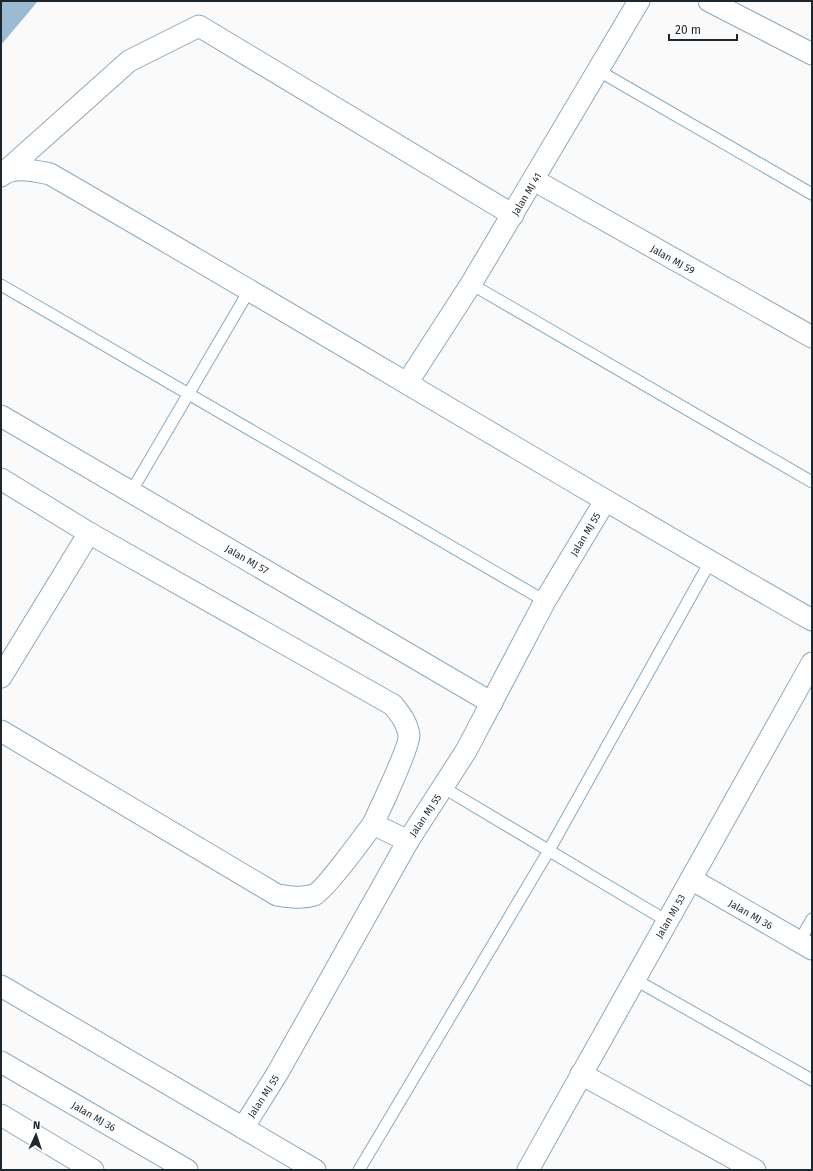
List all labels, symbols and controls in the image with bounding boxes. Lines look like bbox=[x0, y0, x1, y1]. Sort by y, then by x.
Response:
scale bar bbox=[669, 16, 737, 42]
text: 20 m bbox=[675, 23, 701, 37]
street label: Jalan MJ 41 bbox=[509, 171, 544, 218]
street label: Jalan MJ 59 bbox=[648, 243, 697, 277]
street label: Jalan MJ 55 bbox=[568, 511, 604, 558]
street label: Jalan MJ 57 bbox=[223, 543, 271, 577]
street label: Jalan MJ 55 bbox=[407, 792, 444, 839]
street label: Jalan MJ 53 bbox=[654, 892, 688, 941]
street label: Jalan MJ 36 bbox=[726, 897, 775, 932]
street label: Jalan MJ 55 bbox=[246, 1073, 282, 1120]
street label: Jalan MJ 36 bbox=[69, 1099, 118, 1134]
north arrow bbox=[16, 1115, 56, 1155]
text: N bbox=[33, 1119, 40, 1132]

